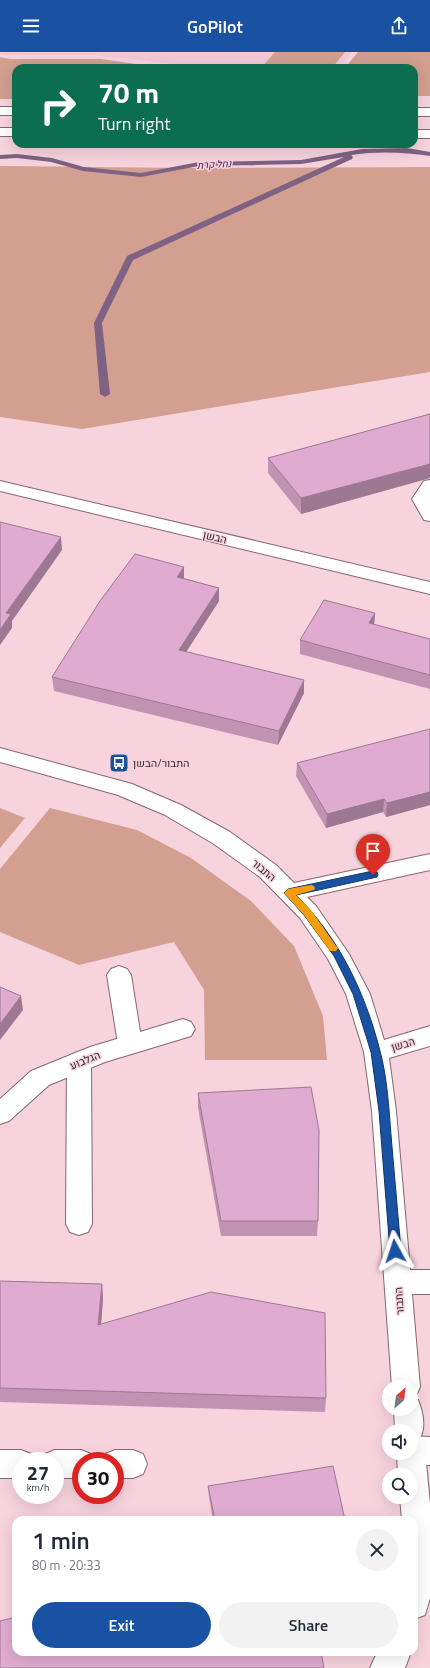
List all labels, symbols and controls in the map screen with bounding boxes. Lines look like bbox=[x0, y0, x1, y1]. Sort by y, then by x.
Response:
text: GoPilot bbox=[187, 13, 243, 40]
icon: menu bbox=[20, 15, 42, 37]
icon: share bbox=[388, 15, 410, 37]
text: 70 m bbox=[98, 71, 159, 114]
icon: right bbox=[32, 80, 84, 132]
text: Turn right bbox=[98, 110, 171, 137]
water label: נחל קרת bbox=[196, 156, 233, 173]
street label: הבשן bbox=[201, 526, 229, 548]
bus stop icon: התבור/הבשן bbox=[108, 752, 130, 774]
place label: התבור/הבשן bbox=[133, 755, 189, 771]
pin bbox=[356, 834, 390, 875]
icon: arrive bbox=[362, 840, 384, 862]
street label: התבור bbox=[248, 855, 280, 885]
street label: הבשן bbox=[389, 1033, 417, 1055]
street label: הגלבוע bbox=[67, 1047, 103, 1073]
position arrow bbox=[374, 1230, 416, 1272]
street label: התבור bbox=[390, 1287, 408, 1315]
north arrow bbox=[382, 1380, 418, 1416]
map controls bbox=[382, 1380, 418, 1504]
button: sound bbox=[382, 1424, 418, 1460]
speed limit sign: 30 bbox=[72, 1452, 124, 1504]
text: 27 bbox=[27, 1457, 49, 1488]
button: search bbox=[382, 1468, 418, 1504]
text: km/h bbox=[27, 1480, 49, 1495]
text: 1 min bbox=[32, 1522, 90, 1558]
button: close bbox=[356, 1529, 398, 1571]
text: 80 m · 20:33 bbox=[32, 1555, 101, 1575]
button: Exit bbox=[32, 1602, 211, 1648]
button: Share bbox=[219, 1602, 398, 1648]

